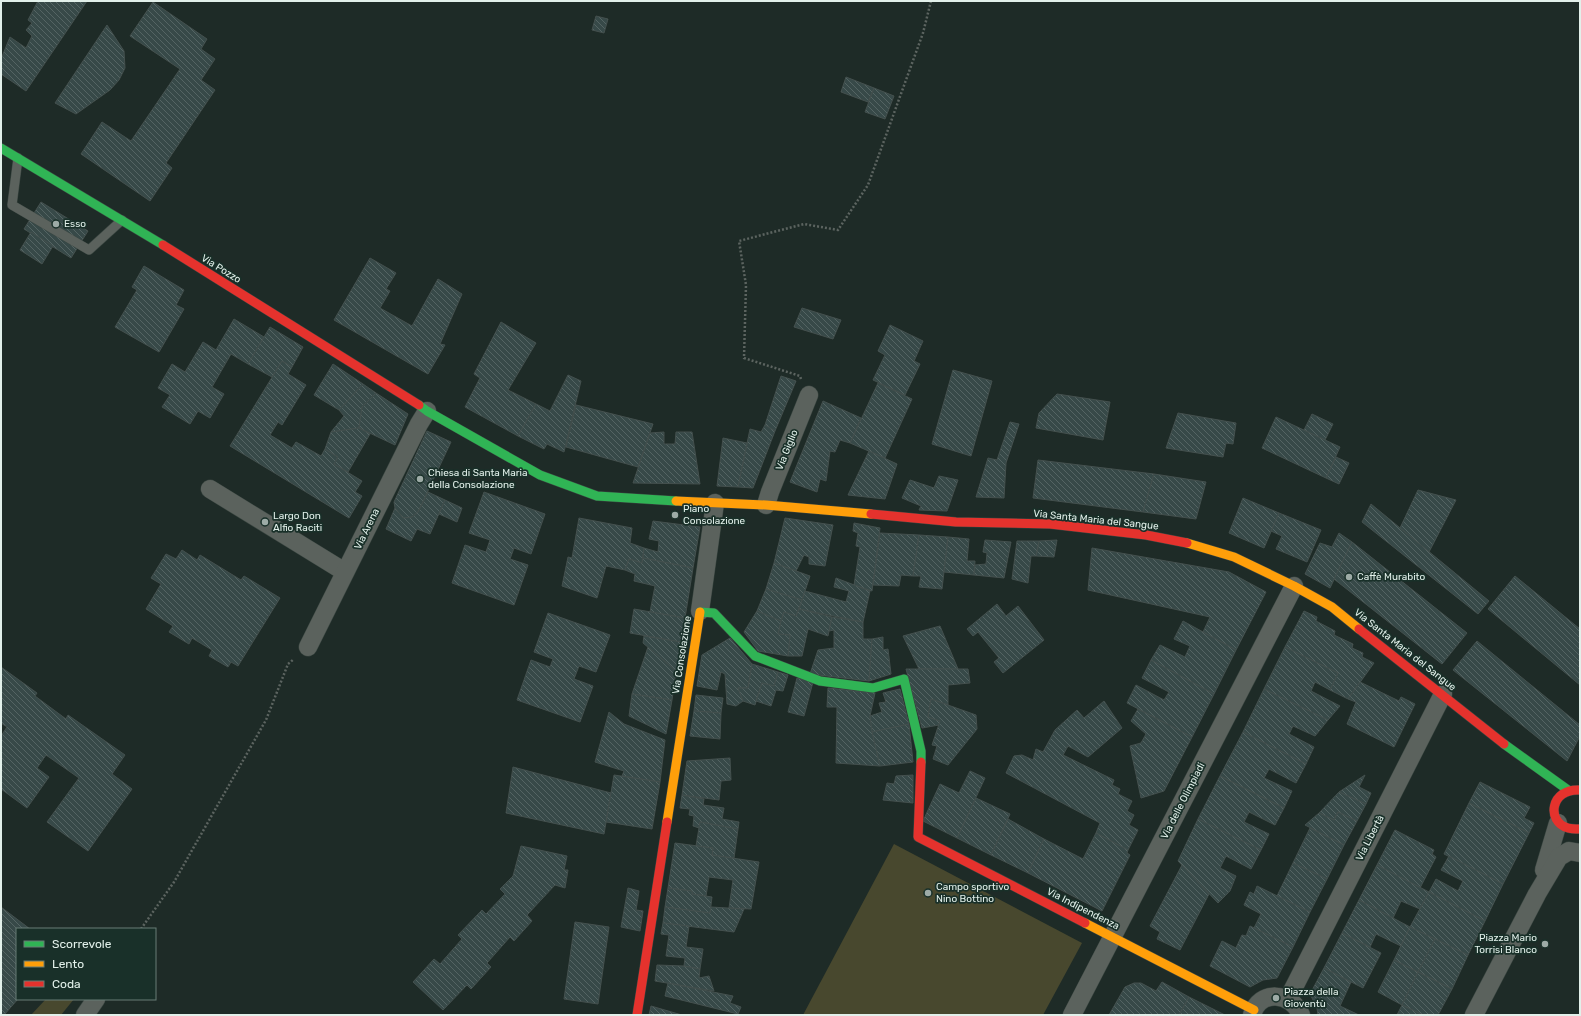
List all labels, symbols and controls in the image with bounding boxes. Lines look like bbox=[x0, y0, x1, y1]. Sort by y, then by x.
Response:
place label: Esso bbox=[64, 218, 86, 230]
marker: Esso bbox=[51, 219, 61, 229]
street label: Via Pozzo bbox=[199, 252, 243, 286]
street label: Via Giglio bbox=[773, 428, 801, 472]
place label: Chiesa di Santa Maria della Consolazione bbox=[428, 467, 527, 491]
marker: Chiesa di Santa Maria della Consolazione bbox=[415, 474, 425, 484]
place label: Piano Consolazione bbox=[683, 503, 746, 527]
street label: Via Arena bbox=[352, 506, 382, 552]
street label: Via Santa Maria del Sangue bbox=[1033, 507, 1160, 533]
place label: Largo Don Alfio Raciti bbox=[273, 510, 322, 534]
marker: Piano Consolazione bbox=[670, 510, 680, 520]
marker: Largo Don Alfio Raciti bbox=[260, 517, 270, 527]
place label: Caffè Murabito bbox=[1357, 571, 1425, 583]
marker: Caffè Murabito bbox=[1344, 572, 1354, 582]
street label: Via Santa Maria del Sangue bbox=[1352, 606, 1459, 694]
street label: Via Consolazione bbox=[670, 615, 694, 695]
street label: Via delle Olimpiadi bbox=[1159, 761, 1207, 841]
street label: Via Libertà bbox=[1353, 813, 1387, 863]
place label: Campo sportivo Nino Bottino bbox=[936, 881, 1010, 905]
street label: Via Indipendenza bbox=[1045, 886, 1121, 932]
marker: Campo sportivo Nino Bottino bbox=[923, 888, 933, 898]
legend bbox=[16, 928, 156, 1000]
place label: Piazza Mario Torrisi Blanco bbox=[1474, 932, 1537, 956]
text: Scorrevole bbox=[52, 937, 112, 951]
marker: Piazza Mario Torrisi Blanco bbox=[1540, 939, 1550, 949]
text: Lento bbox=[52, 957, 84, 971]
text: Coda bbox=[52, 977, 81, 991]
place label: Piazza della Gioventù bbox=[1284, 986, 1338, 1010]
marker: Piazza della Gioventù bbox=[1271, 993, 1281, 1003]

